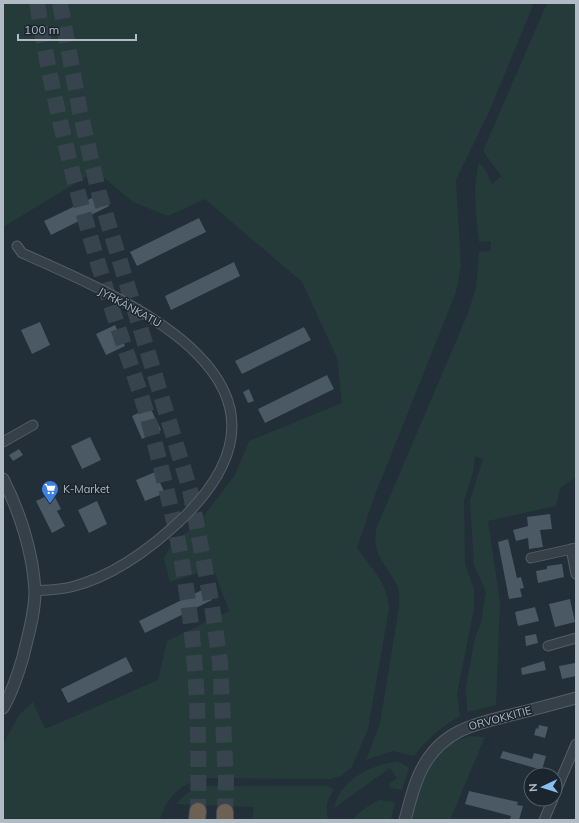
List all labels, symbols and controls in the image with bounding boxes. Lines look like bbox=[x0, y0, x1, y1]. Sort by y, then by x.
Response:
scale bar bbox=[18, 16, 136, 42]
text: 100 m bbox=[24, 22, 59, 37]
street label: JYRKÄNKATU bbox=[96, 284, 164, 330]
supermarket icon: K-Market bbox=[40, 479, 60, 504]
place label: K-Market bbox=[63, 482, 110, 496]
street label: ORVOKKITIE bbox=[467, 703, 533, 733]
north arrow bbox=[523, 767, 563, 807]
text: N bbox=[526, 783, 540, 792]

